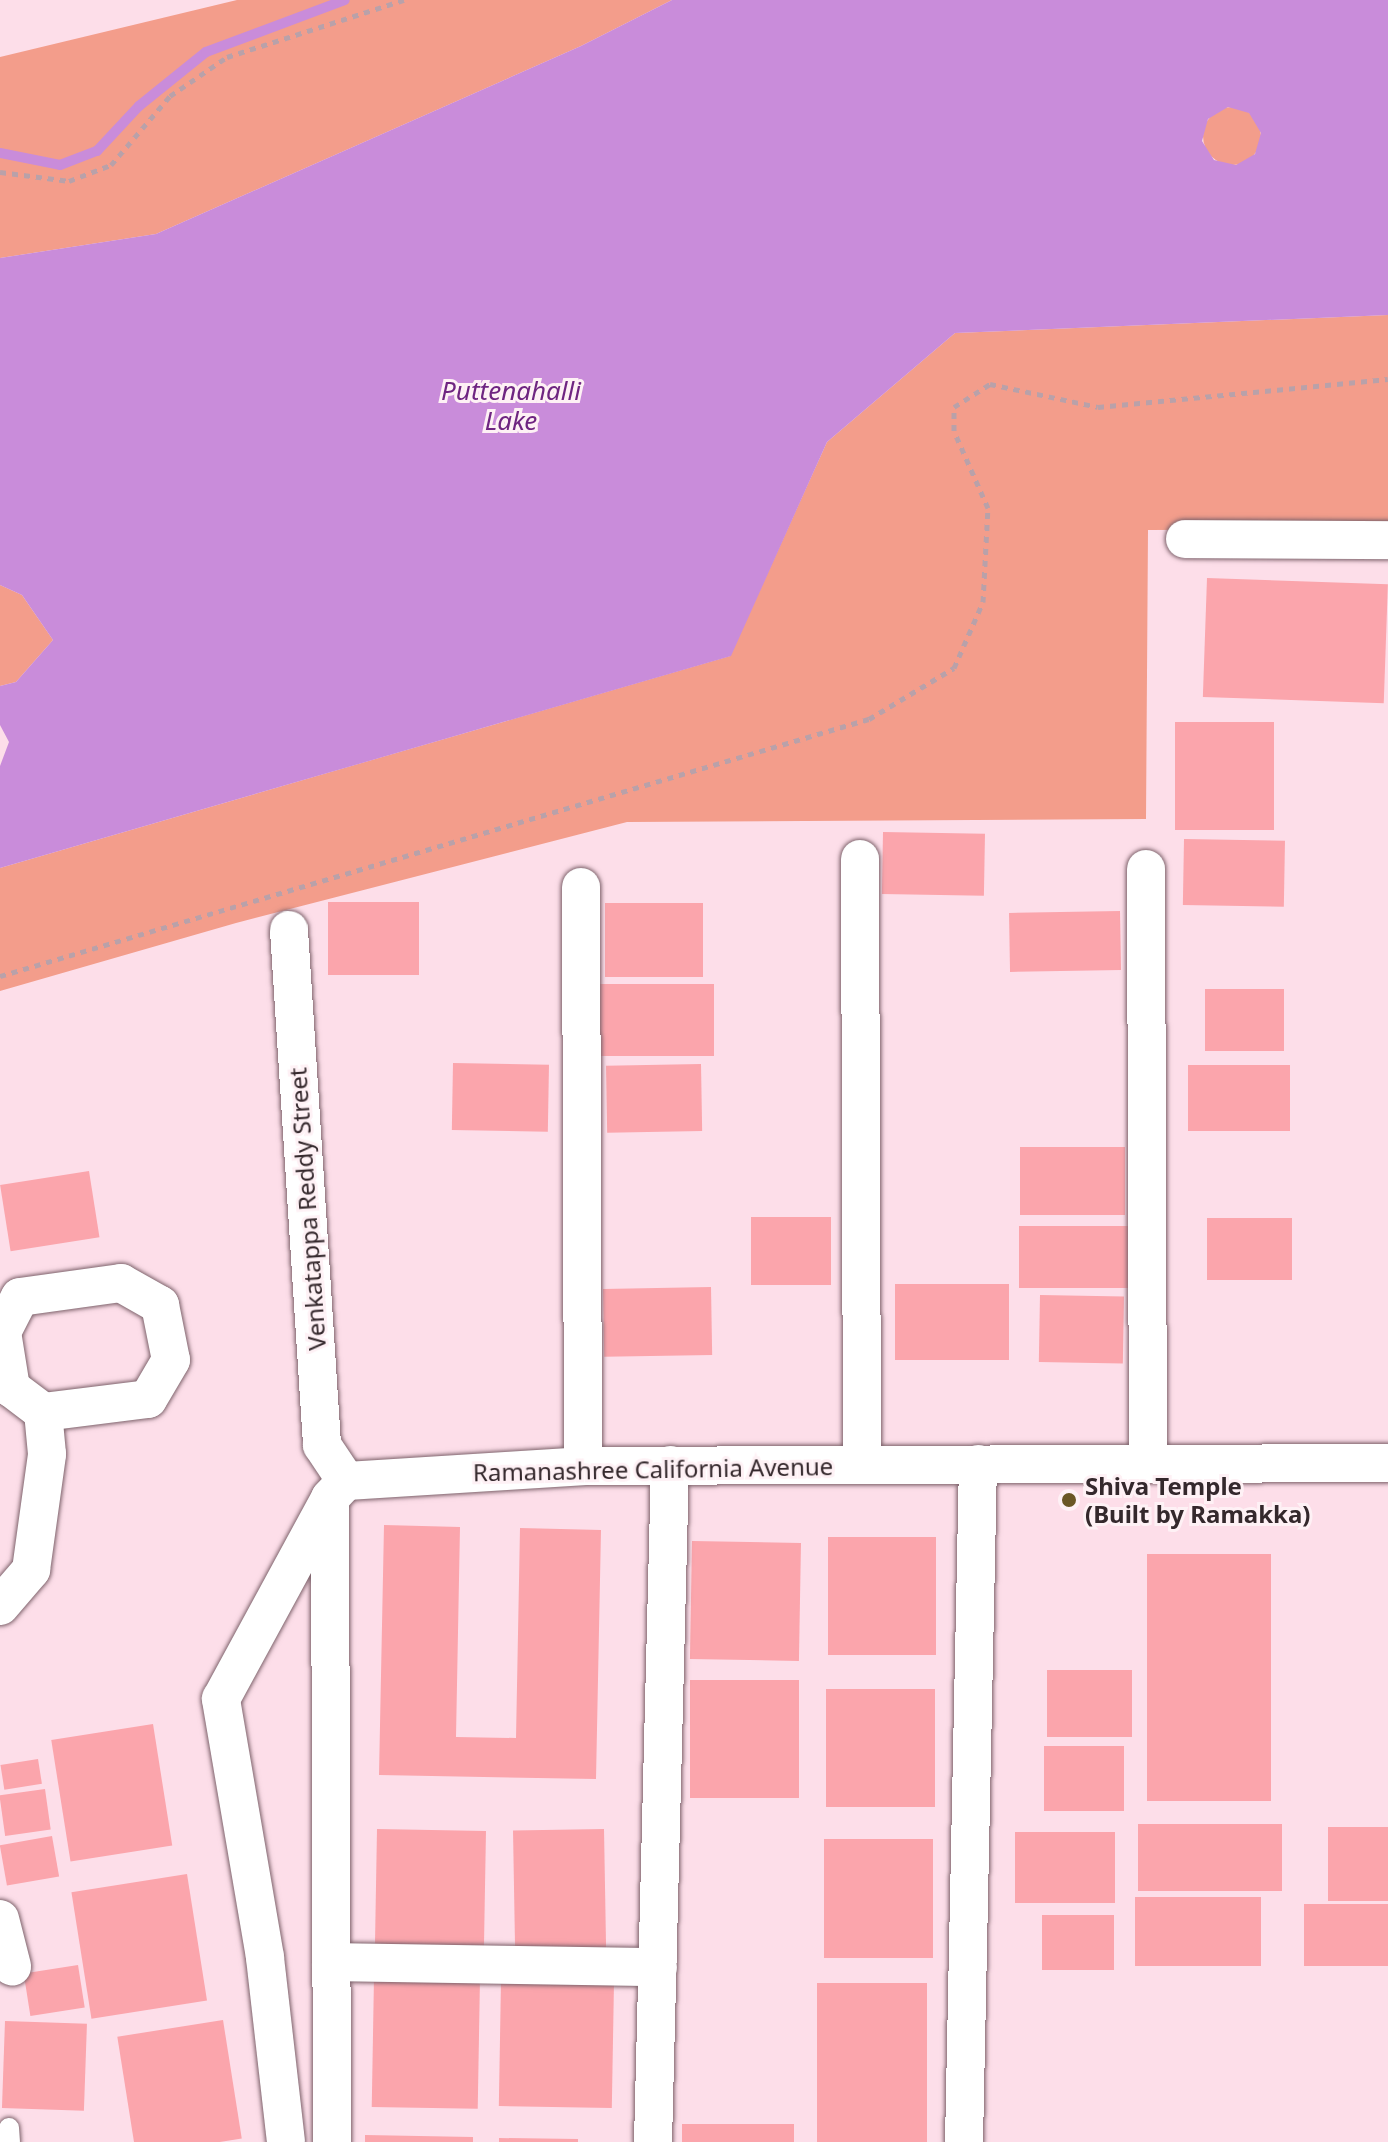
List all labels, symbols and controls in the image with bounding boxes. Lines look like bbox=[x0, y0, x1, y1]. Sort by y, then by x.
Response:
water label: Puttenahalli Lake bbox=[441, 375, 581, 436]
street label: Venkatappa Reddy Street bbox=[283, 1067, 331, 1351]
street label: Ramanashree California Avenue bbox=[473, 1451, 833, 1487]
place label: Shiva Temple (Built by Ramakka) bbox=[1085, 1472, 1310, 1528]
marker: Shiva Temple (Built by Ramakka) bbox=[1060, 1491, 1078, 1509]

